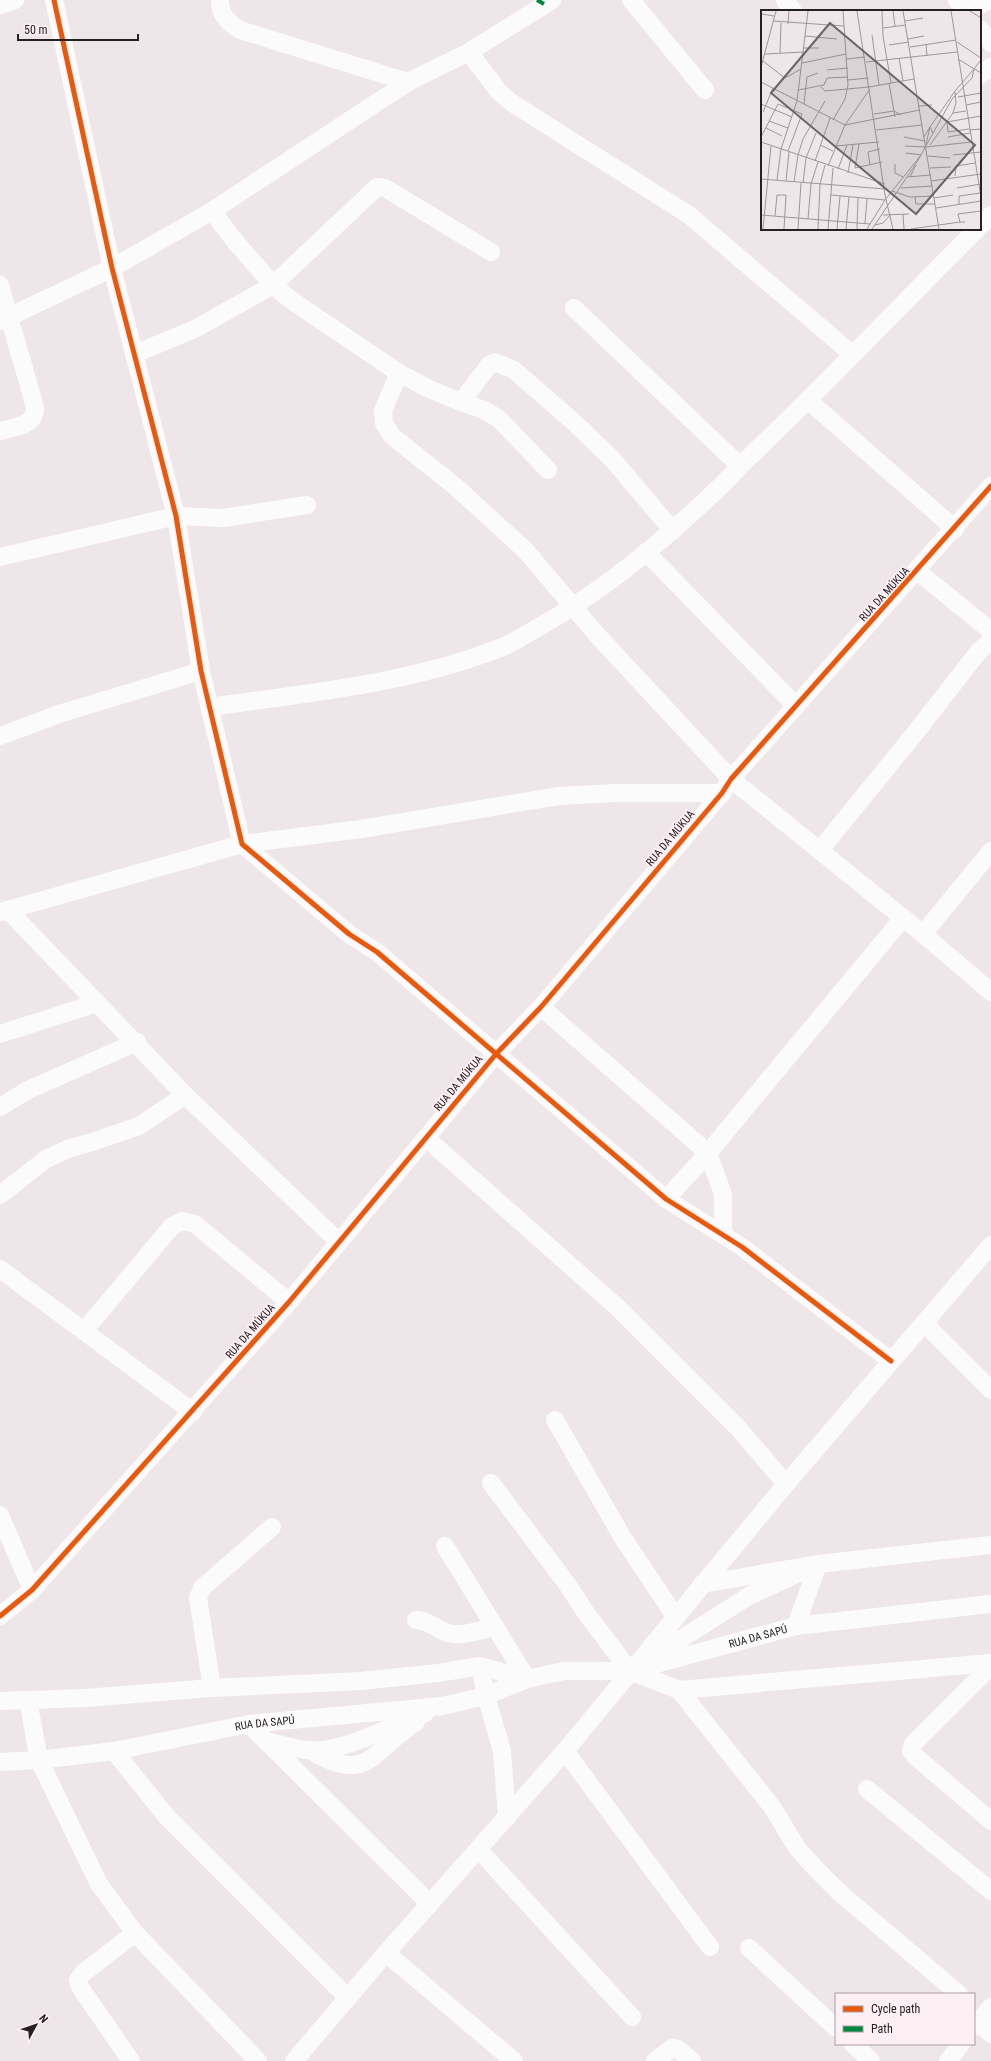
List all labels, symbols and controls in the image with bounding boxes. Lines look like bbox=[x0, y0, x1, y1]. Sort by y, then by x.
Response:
inset map bbox=[761, 10, 981, 230]
scale bar bbox=[18, 16, 138, 42]
text: 50 m bbox=[24, 23, 48, 37]
street label: RUA DA MÚKUA bbox=[857, 564, 913, 624]
street label: RUA DA MÚKUA bbox=[643, 807, 698, 869]
street label: RUA DA MÚKUA bbox=[431, 1052, 486, 1114]
street label: RUA DA MÚKUA bbox=[223, 1301, 278, 1362]
street label: RUA DA SAPÚ bbox=[727, 1623, 789, 1651]
street label: RUA DA SAPÚ bbox=[234, 1714, 295, 1734]
legend bbox=[835, 1993, 975, 2045]
text: Cycle path bbox=[871, 2002, 921, 2016]
north arrow bbox=[16, 2005, 56, 2045]
text: N bbox=[36, 2012, 51, 2026]
text: Path bbox=[871, 2022, 893, 2036]

